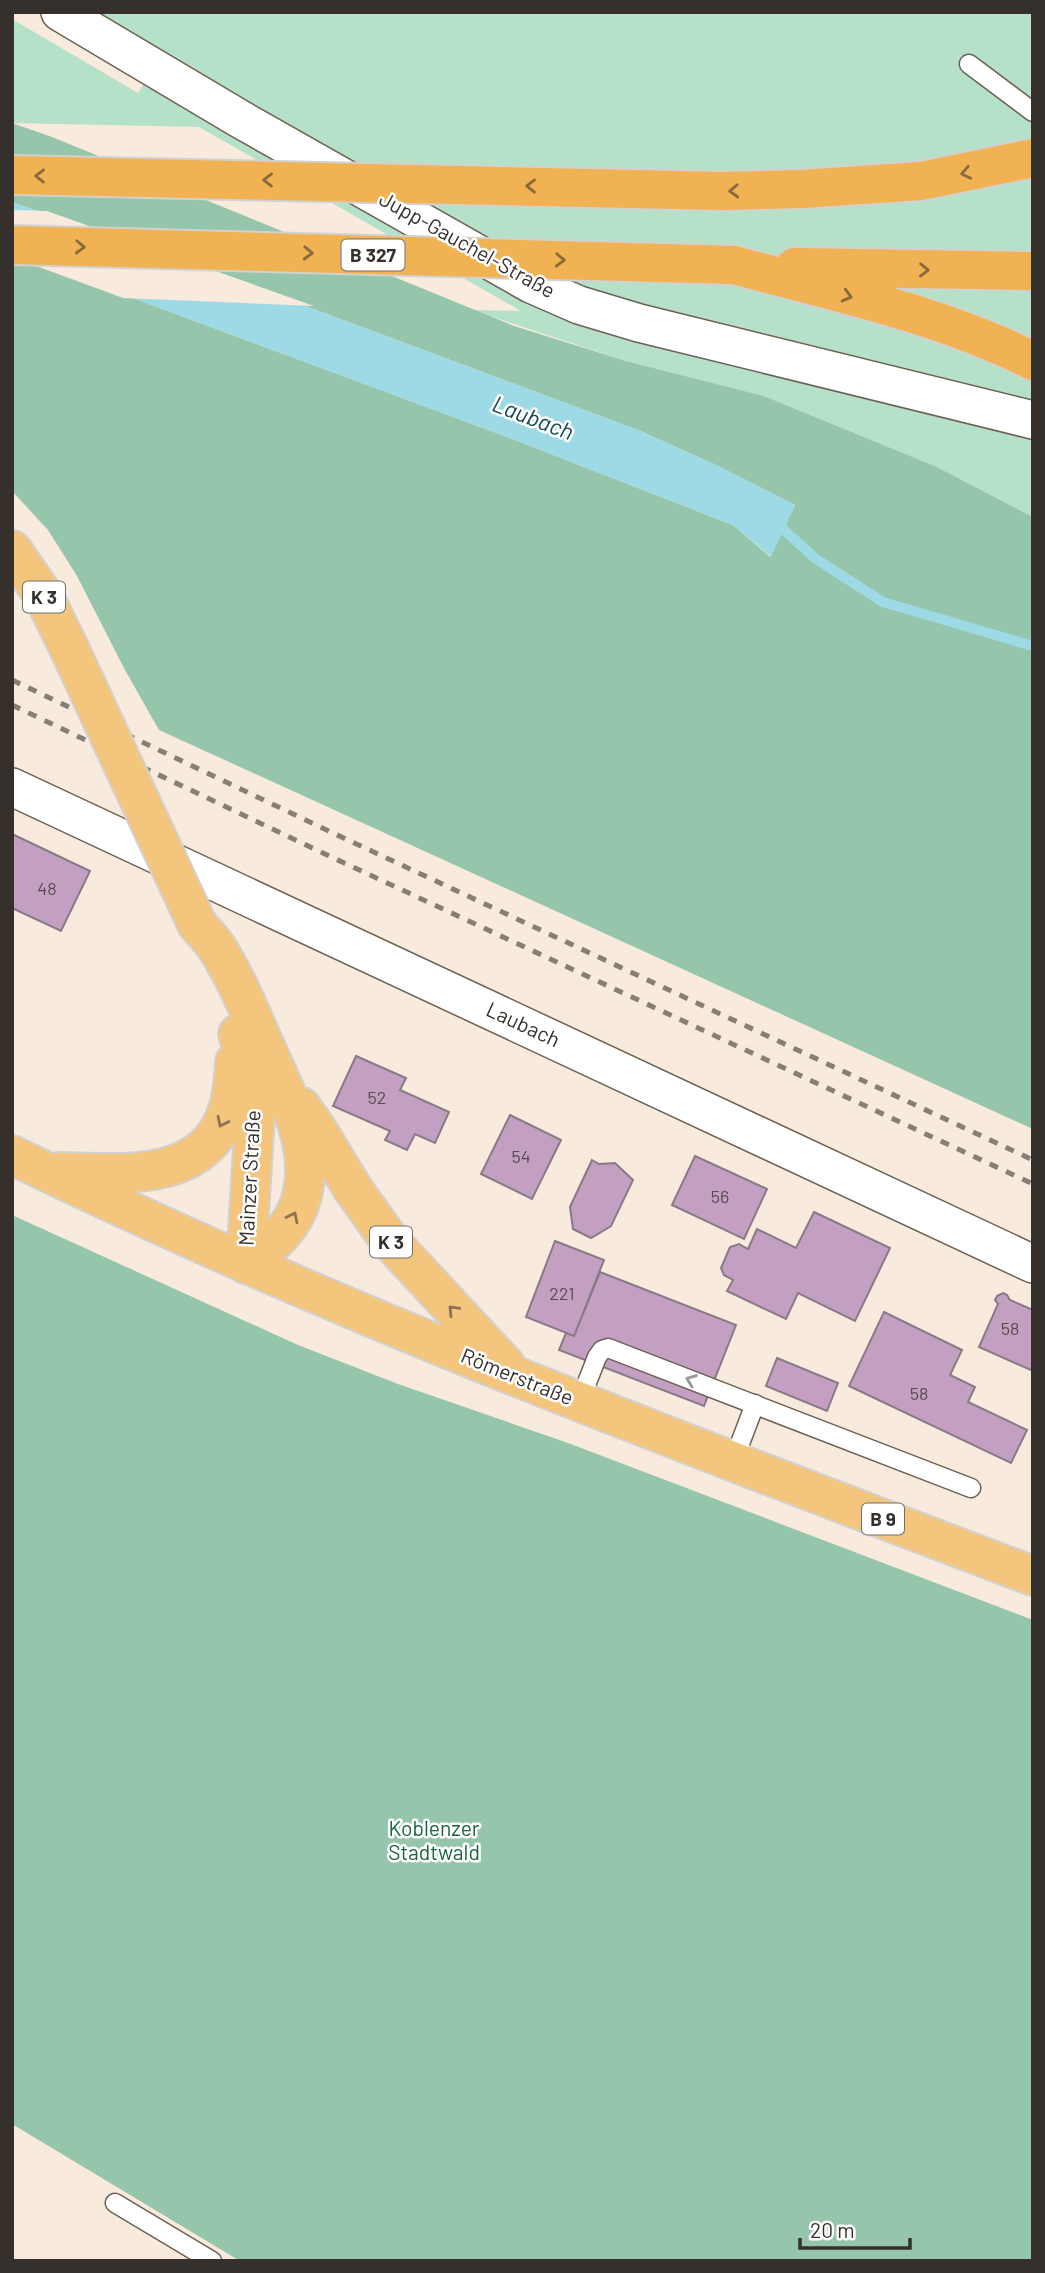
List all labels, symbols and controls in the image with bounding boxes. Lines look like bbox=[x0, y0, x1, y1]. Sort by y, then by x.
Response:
one-way arrow bbox=[960, 164, 972, 179]
one-way arrow bbox=[35, 168, 46, 183]
one-way arrow bbox=[262, 172, 272, 188]
one-way arrow bbox=[525, 179, 536, 194]
one-way arrow bbox=[728, 183, 739, 199]
street label: Jupp-Gauchel-Straße bbox=[376, 185, 560, 302]
one-way arrow bbox=[76, 239, 86, 255]
road number: B 327 bbox=[342, 240, 404, 270]
one-way arrow bbox=[303, 246, 314, 261]
one-way arrow bbox=[555, 253, 566, 268]
one-way arrow bbox=[919, 262, 930, 277]
one-way arrow bbox=[841, 288, 853, 302]
water label: Laubach bbox=[489, 389, 578, 445]
road number: K 3 bbox=[23, 582, 65, 612]
house number: 48 bbox=[37, 877, 57, 899]
street label: Laubach bbox=[483, 996, 564, 1052]
house number: 52 bbox=[368, 1086, 386, 1108]
street label: Mainzer Straße bbox=[232, 1109, 265, 1246]
one-way arrow bbox=[217, 1115, 231, 1127]
house number: 54 bbox=[511, 1145, 531, 1167]
house number: 56 bbox=[711, 1185, 729, 1207]
one-way arrow bbox=[285, 1212, 299, 1224]
road number: K 3 bbox=[370, 1226, 412, 1258]
house number: 221 bbox=[549, 1282, 575, 1304]
one-way arrow bbox=[449, 1305, 462, 1318]
house number: 58 bbox=[1001, 1317, 1019, 1339]
street label: Römerstraße bbox=[458, 1342, 577, 1409]
one-way arrow bbox=[686, 1374, 698, 1388]
house number: 58 bbox=[910, 1382, 928, 1404]
road number: B 9 bbox=[862, 1504, 904, 1534]
park label: Koblenzer Stadtwald bbox=[388, 1815, 480, 1864]
scale bar bbox=[800, 2206, 910, 2250]
text: 20 m bbox=[810, 2217, 855, 2242]

